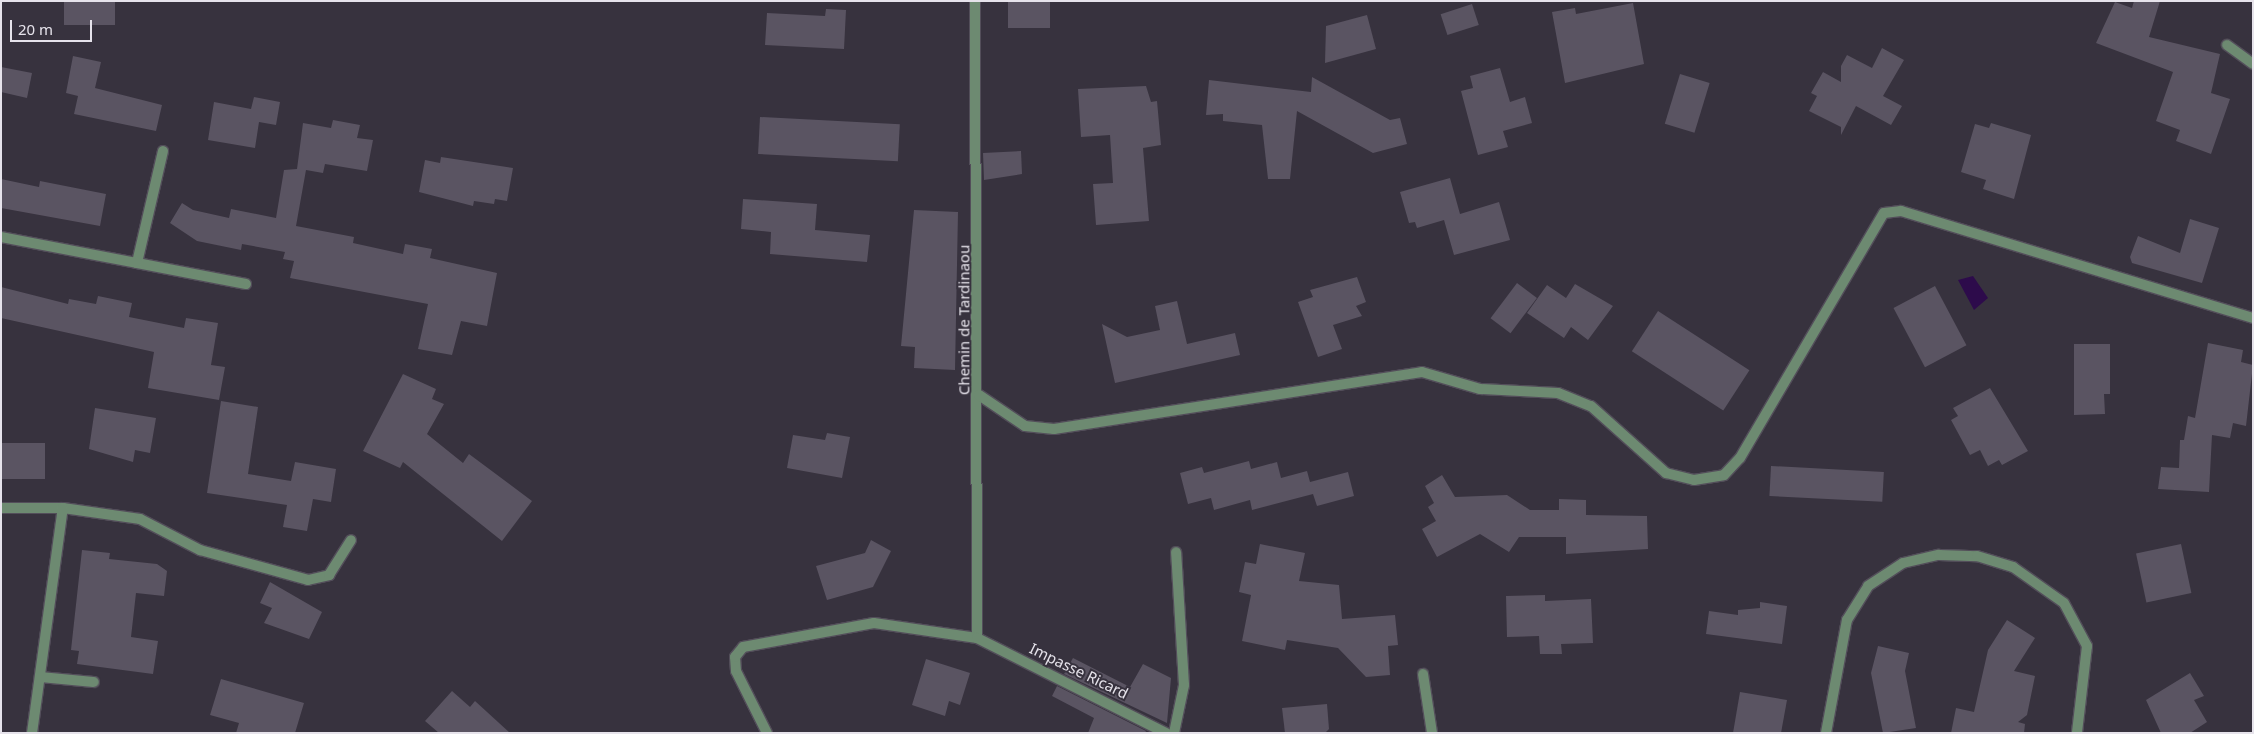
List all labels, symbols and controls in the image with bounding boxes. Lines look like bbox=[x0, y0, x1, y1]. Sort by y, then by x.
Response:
scale bar bbox=[12, 10, 95, 42]
text: 20 m bbox=[18, 19, 53, 39]
street label: Chemin de Tardinaou bbox=[955, 245, 973, 395]
street label: Impasse Ricard bbox=[1027, 639, 1131, 703]

